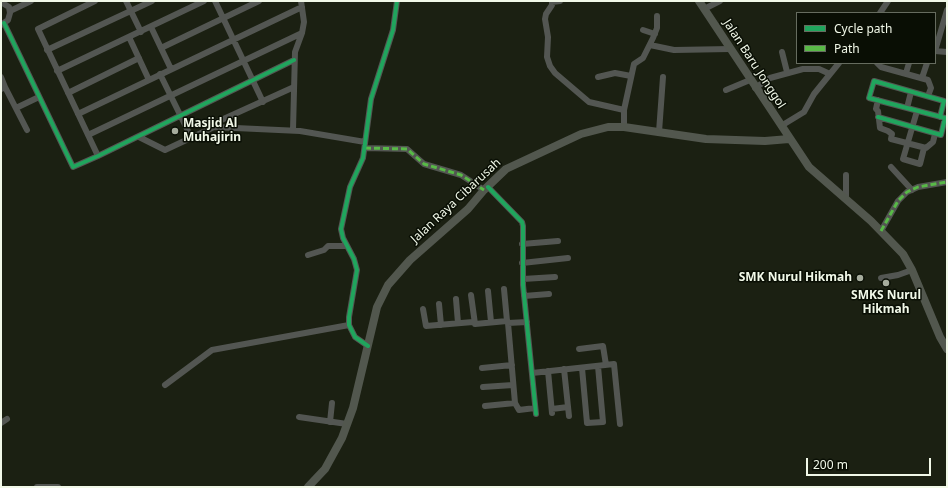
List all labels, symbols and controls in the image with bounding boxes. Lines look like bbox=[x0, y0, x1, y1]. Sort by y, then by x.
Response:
legend bbox=[796, 12, 936, 64]
street label: Jalan Baru Jonggol bbox=[720, 17, 788, 111]
text: Cycle path bbox=[834, 20, 892, 37]
text: Path bbox=[834, 40, 860, 57]
place label: Masjid Al Muhajirin bbox=[183, 117, 241, 145]
marker: Masjid Al Muhajirin bbox=[170, 126, 180, 136]
street label: Jalan Raya Cibarusah bbox=[408, 156, 504, 246]
place label: SMK Nurul Hikmah bbox=[739, 271, 852, 285]
marker: SMK Nurul Hikmah bbox=[855, 273, 865, 283]
marker: SMKS Nurul Hikmah bbox=[881, 278, 891, 288]
place label: SMKS Nurul Hikmah bbox=[851, 289, 921, 317]
scale bar bbox=[808, 450, 933, 476]
text: 200 m bbox=[813, 456, 848, 473]

